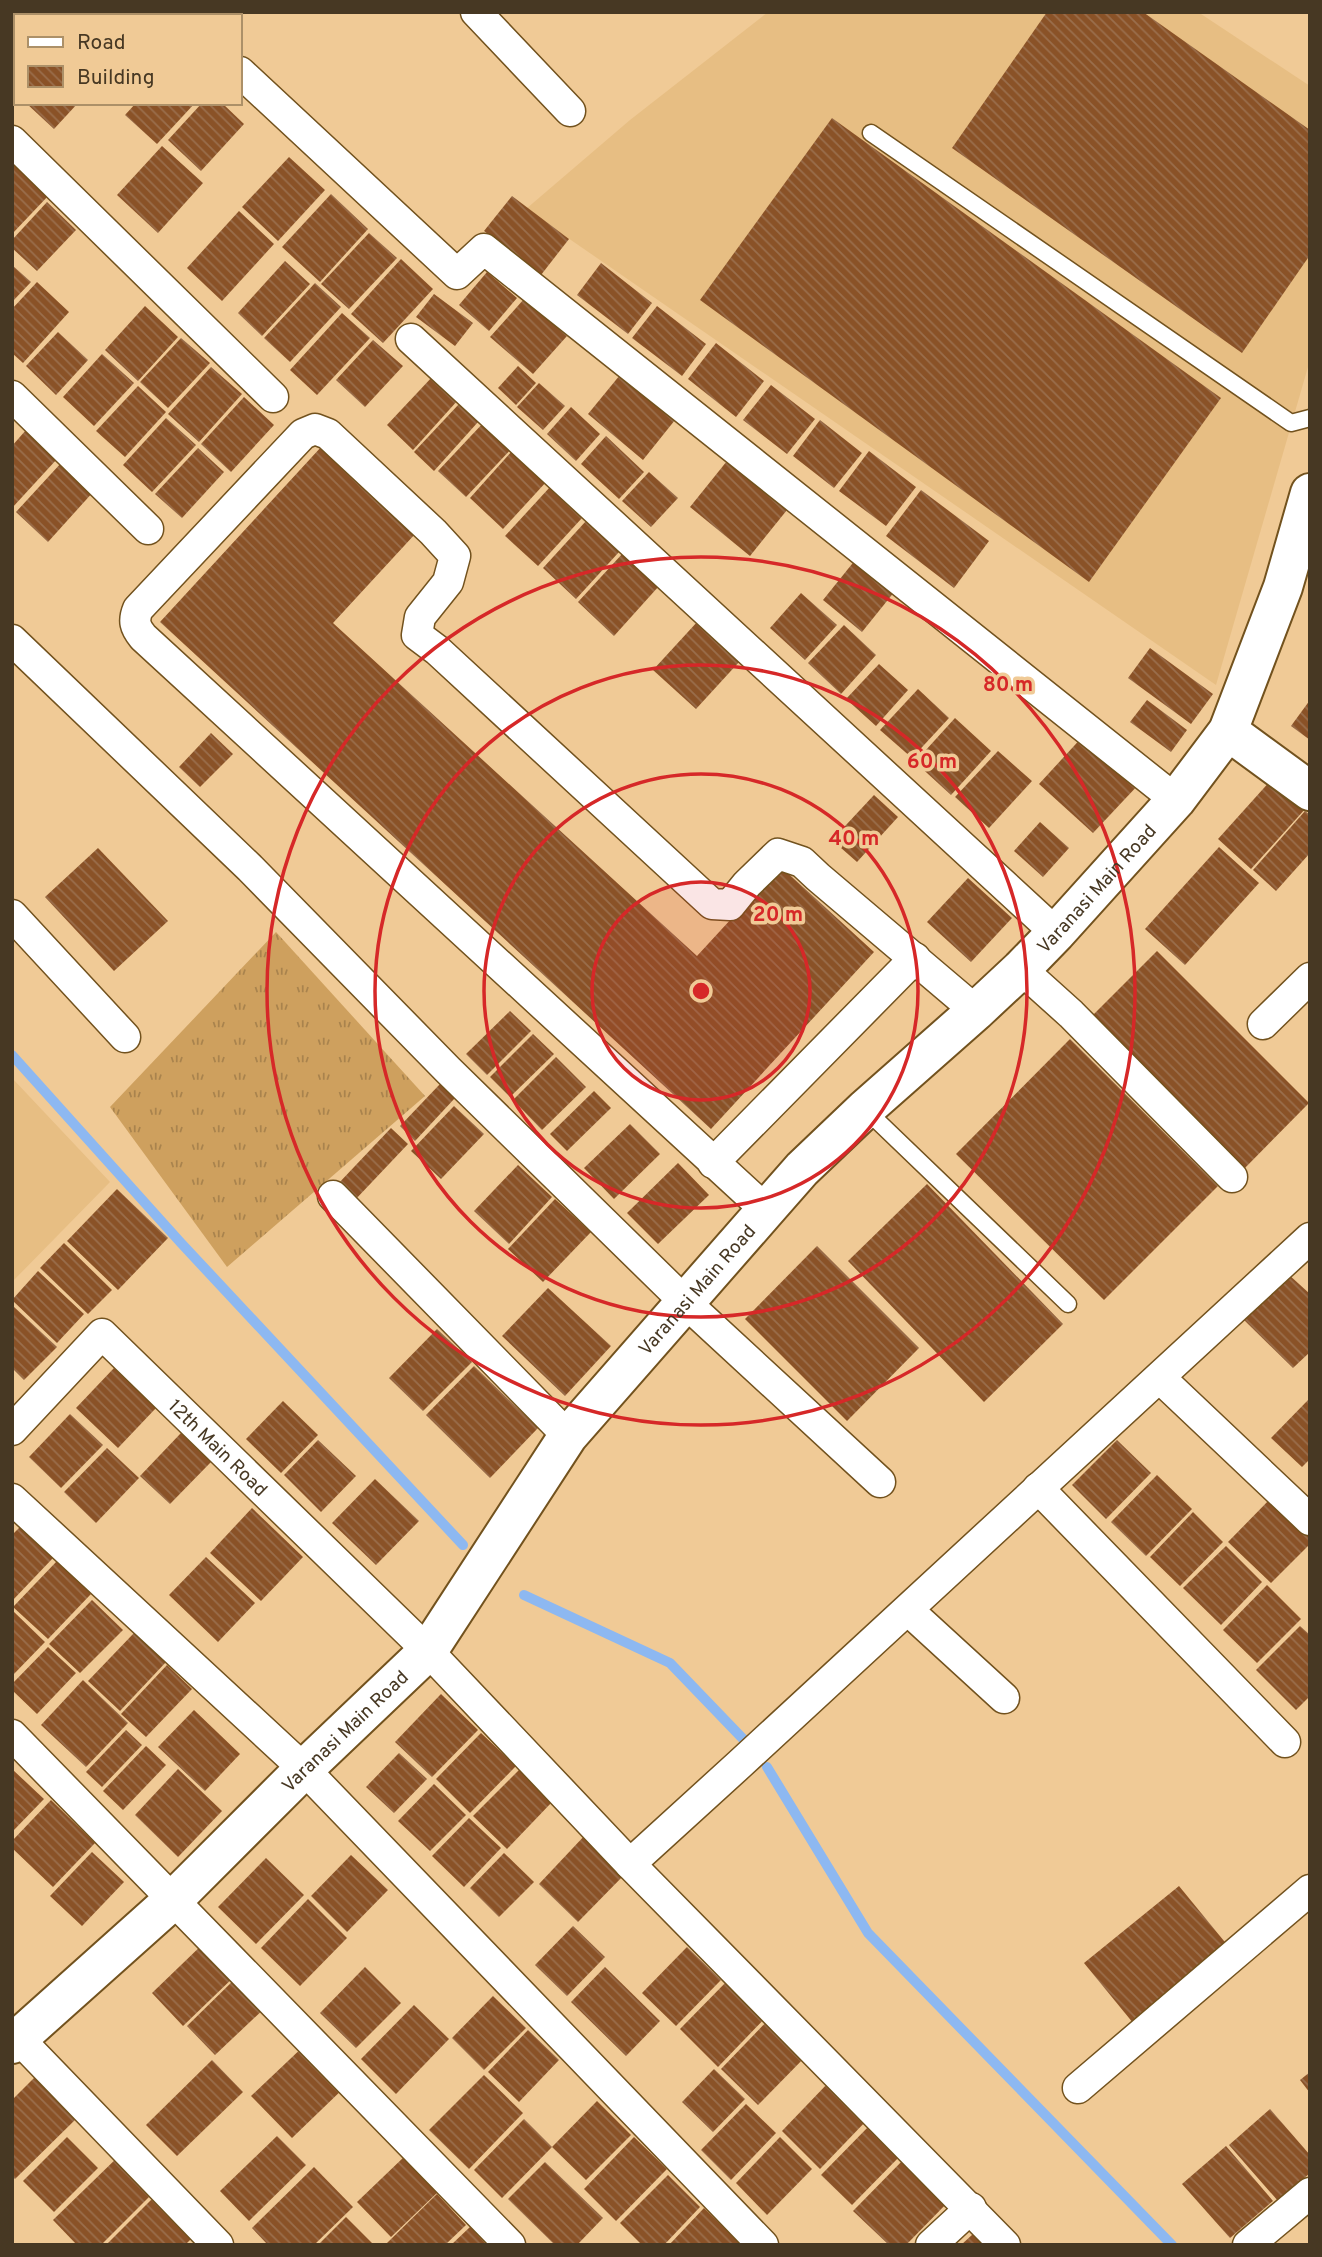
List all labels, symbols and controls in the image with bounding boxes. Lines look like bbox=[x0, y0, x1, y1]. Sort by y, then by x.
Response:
legend bbox=[14, 14, 242, 105]
text: Road bbox=[77, 30, 126, 57]
text: Building bbox=[77, 65, 155, 92]
text: 80 m bbox=[983, 672, 1033, 699]
text: 60 m bbox=[907, 749, 957, 776]
street label: Varanasi Main Road bbox=[1033, 820, 1162, 959]
text: 40 m bbox=[829, 826, 879, 853]
text: 20 m bbox=[753, 902, 803, 929]
centre of rings bbox=[689, 979, 713, 1003]
street label: Varanasi Main Road bbox=[634, 1220, 762, 1361]
street label: 12th Main Road bbox=[162, 1395, 272, 1502]
street label: Varanasi Main Road bbox=[278, 1666, 414, 1798]

